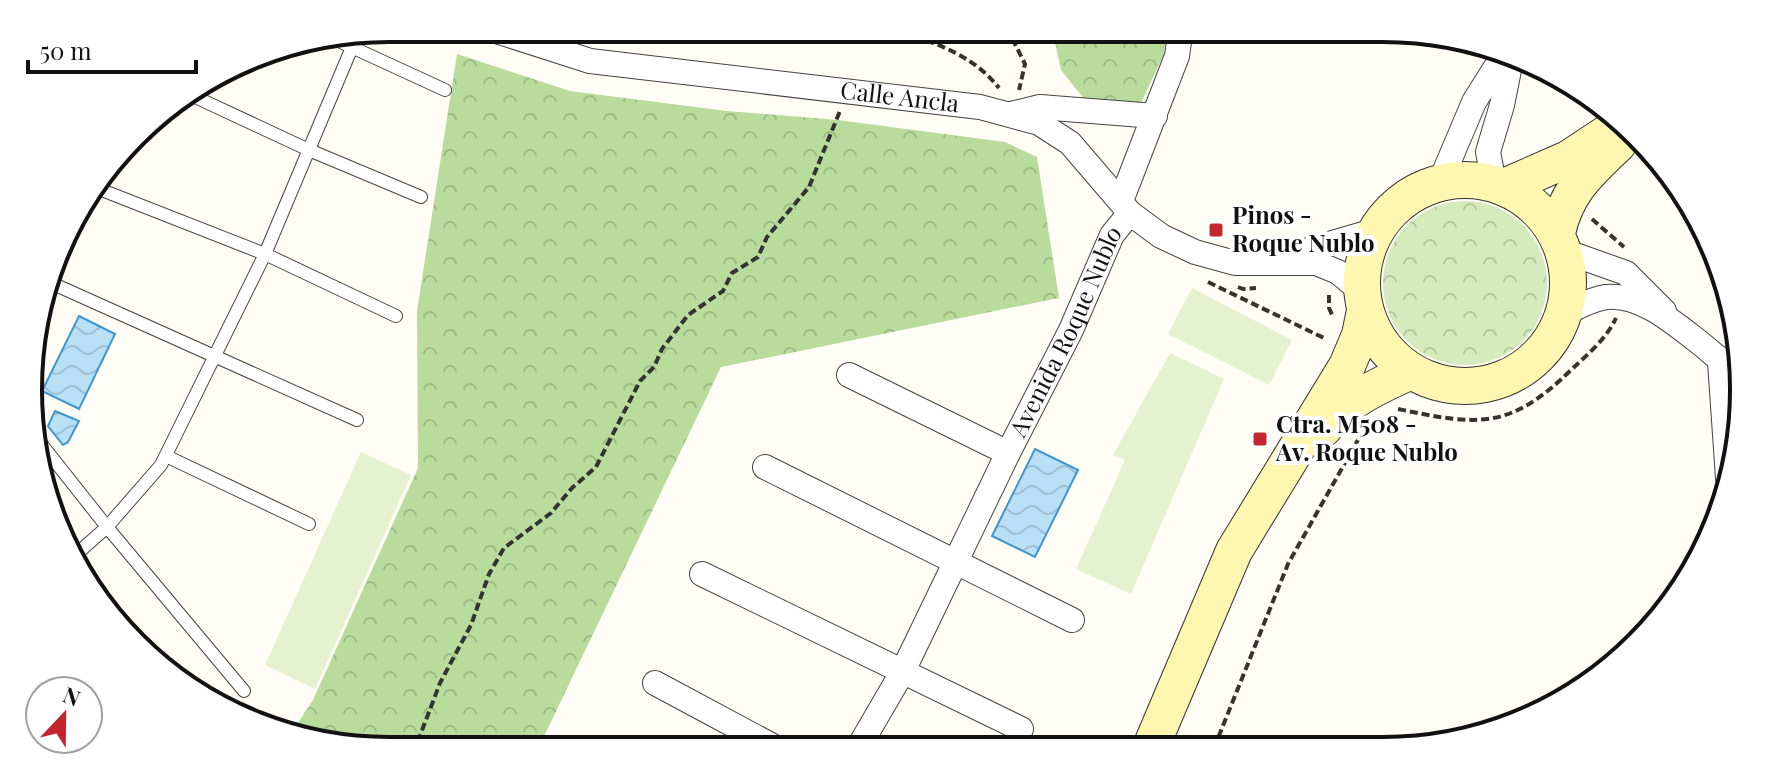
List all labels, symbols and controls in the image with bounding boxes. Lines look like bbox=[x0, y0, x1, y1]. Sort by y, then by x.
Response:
scale bar bbox=[28, 24, 196, 74]
text: 50 m bbox=[40, 34, 92, 66]
street label: Calle Ancla bbox=[839, 73, 961, 118]
place label: Pinos - Roque Nublo bbox=[1232, 198, 1375, 258]
street label: Avenida Roque Nublo bbox=[1001, 218, 1128, 443]
marker: Pinos - Roque Nublo bbox=[1207, 221, 1225, 239]
place label: Ctra. M508 - Av. Roque Nublo bbox=[1275, 407, 1458, 467]
marker: Ctra. M508 - Av. Roque Nublo bbox=[1251, 430, 1269, 448]
north arrow bbox=[24, 675, 104, 755]
text: N bbox=[59, 679, 85, 712]

